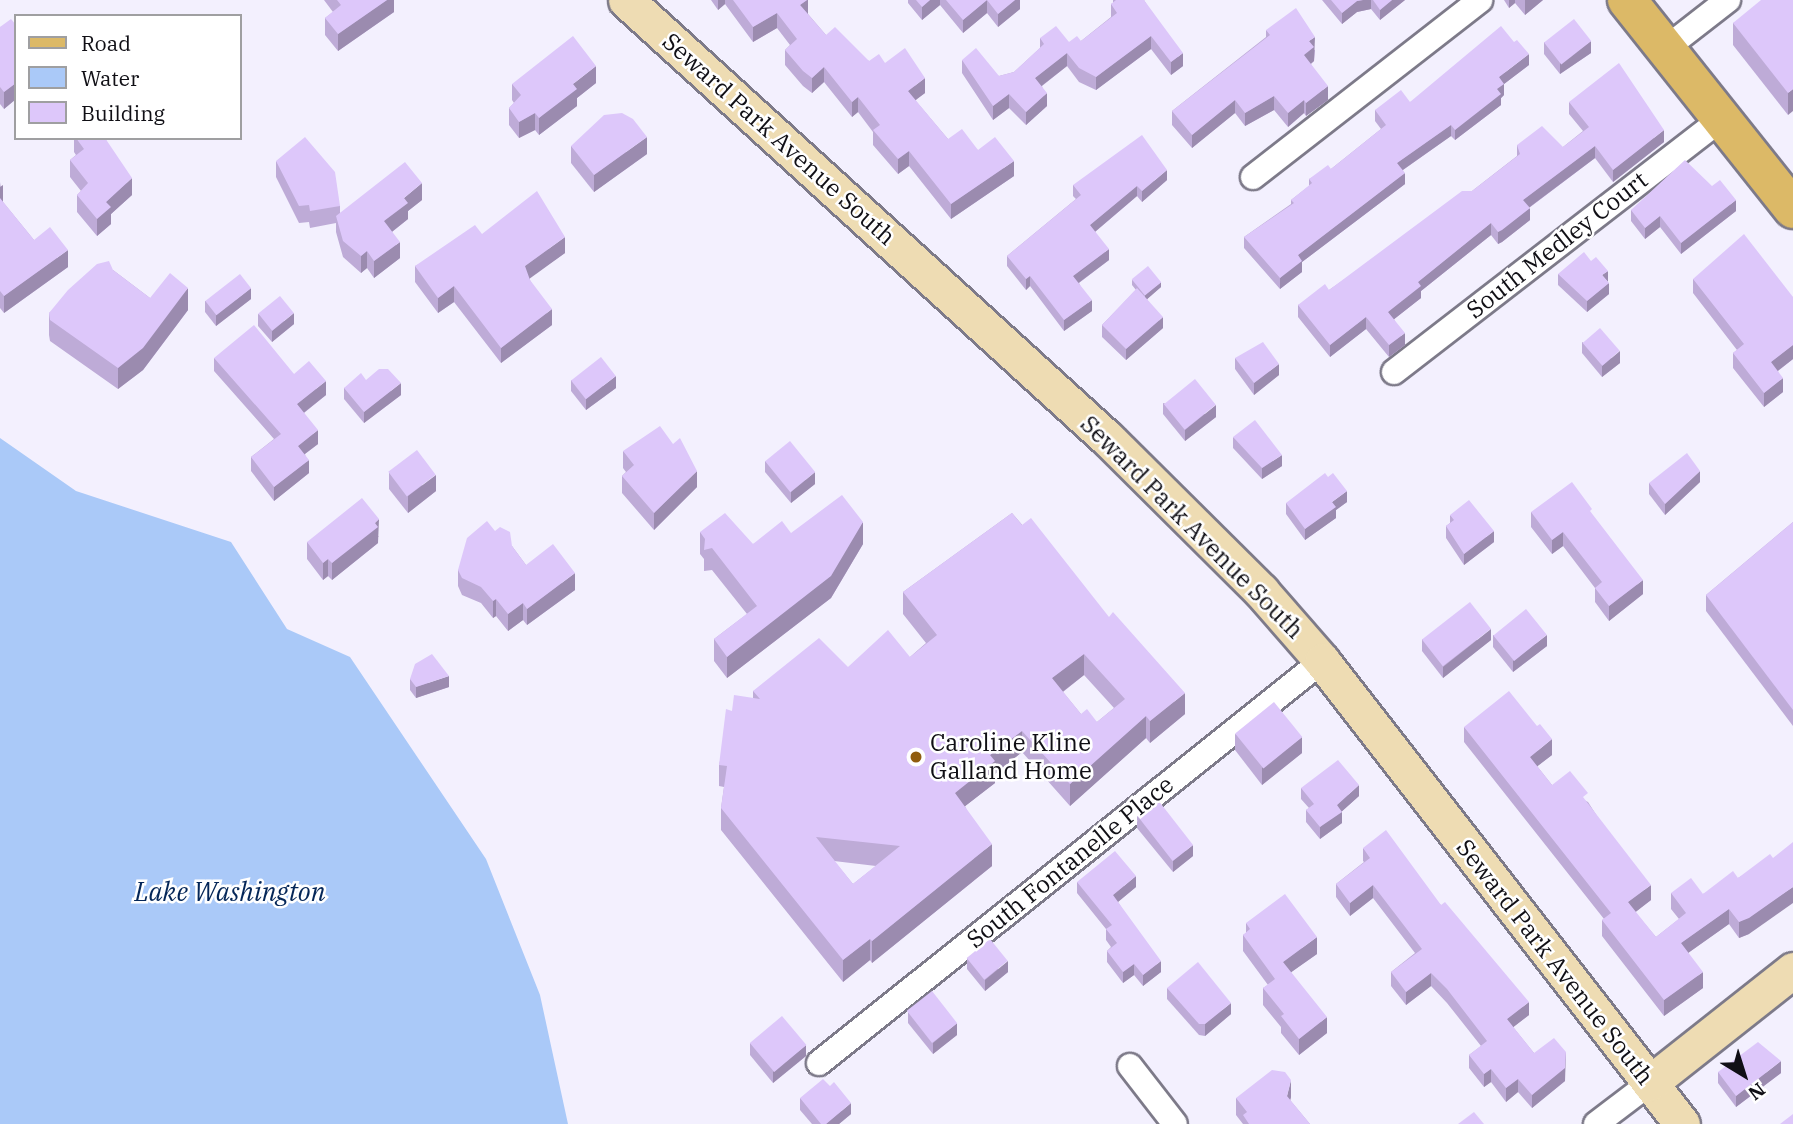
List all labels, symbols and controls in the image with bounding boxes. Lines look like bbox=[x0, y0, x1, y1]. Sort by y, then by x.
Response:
legend bbox=[14, 14, 242, 140]
street label: Seward Park Avenue South bbox=[657, 27, 901, 251]
text: Road bbox=[81, 29, 131, 57]
text: Water bbox=[81, 64, 139, 92]
text: Building bbox=[81, 99, 165, 127]
street label: South Medley Court bbox=[1461, 165, 1653, 325]
street label: Seward Park Avenue South bbox=[1075, 410, 1309, 644]
place label: Caroline Kline Galland Home bbox=[930, 729, 1092, 785]
marker: Caroline Kline Galland Home bbox=[908, 749, 924, 765]
street label: South Fontanelle Place bbox=[961, 770, 1179, 954]
street label: Seward Park Avenue South bbox=[1450, 834, 1660, 1090]
water label: Lake Washington bbox=[135, 876, 325, 908]
north arrow bbox=[1709, 1040, 1779, 1110]
text: N bbox=[1744, 1077, 1770, 1106]

